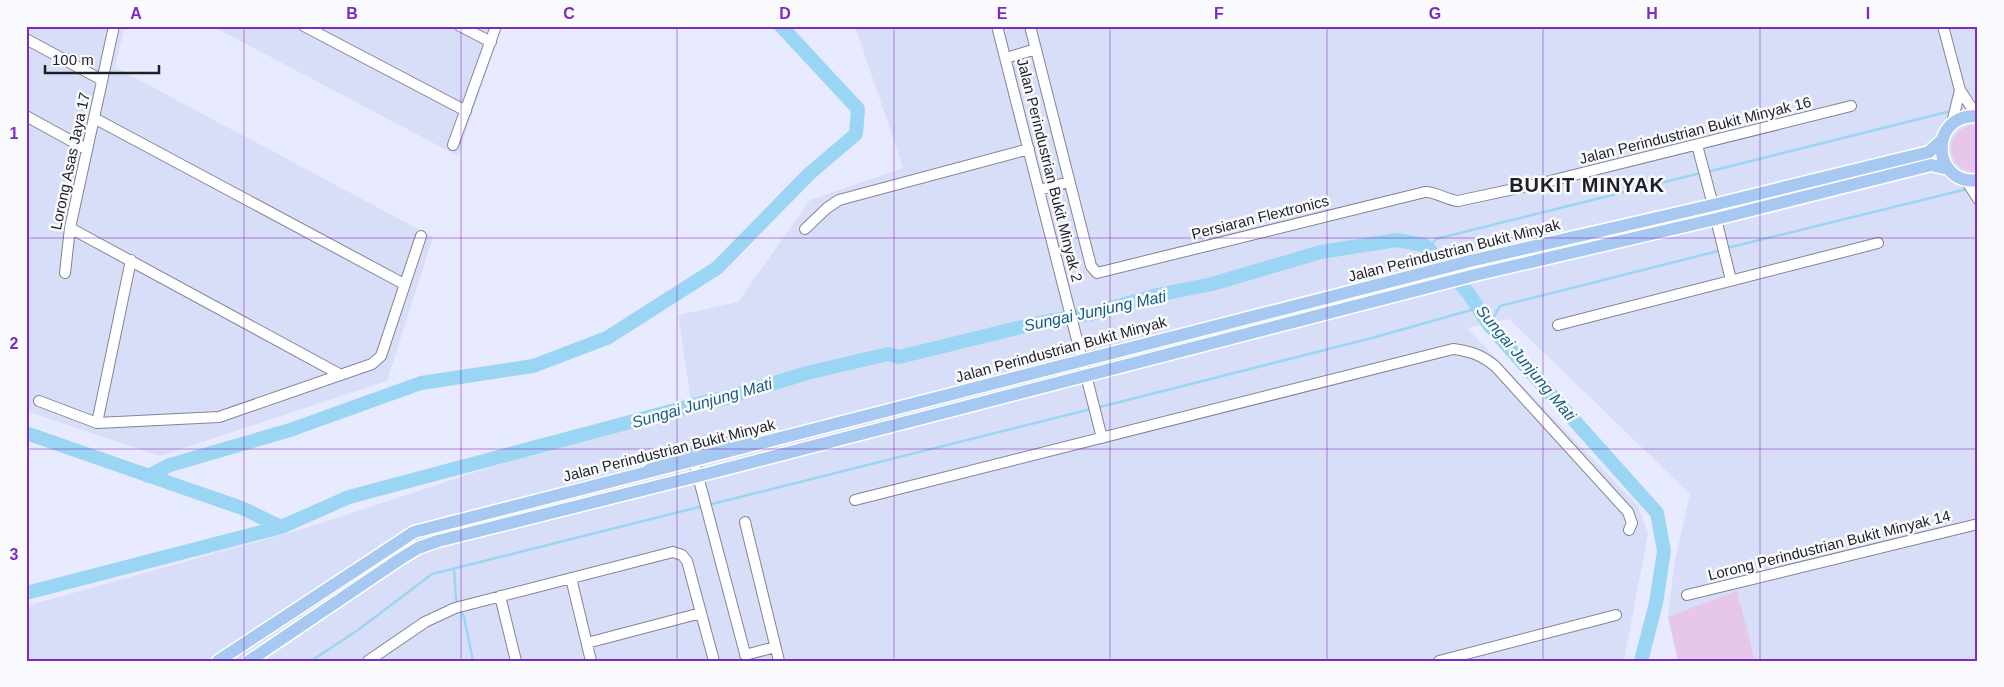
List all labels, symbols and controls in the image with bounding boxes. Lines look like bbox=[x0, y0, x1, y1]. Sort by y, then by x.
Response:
text: A bbox=[130, 5, 142, 22]
text: B bbox=[346, 5, 358, 22]
text: C bbox=[563, 5, 575, 22]
text: D bbox=[779, 5, 791, 22]
text: E bbox=[997, 5, 1008, 22]
text: F bbox=[1214, 5, 1224, 22]
text: G bbox=[1429, 5, 1441, 22]
text: H bbox=[1646, 5, 1658, 22]
text: I bbox=[1866, 5, 1870, 22]
scale bar bbox=[45, 42, 159, 74]
text: 100 m bbox=[52, 51, 94, 68]
street label: Jalan Perindustrian Bukit Minyak 2 bbox=[1014, 56, 1086, 284]
street label: Lorong Asas Jaya 17 bbox=[47, 91, 93, 231]
street label: Jalan Perindustrian Bukit Minyak 16 bbox=[1577, 93, 1813, 167]
text: 1 bbox=[10, 125, 19, 142]
district label: BUKIT MINYAK bbox=[1509, 174, 1665, 196]
street label: Persiaran Flextronics bbox=[1190, 192, 1330, 242]
street label: Jalan Perindustrian Bukit Minyak bbox=[1346, 215, 1562, 285]
water label: Sungai Junjung Mati bbox=[1022, 288, 1168, 334]
water label: Sungai Junjung Mati bbox=[1473, 302, 1579, 424]
street label: Jalan Perindustrian Bukit Minyak bbox=[954, 313, 1169, 385]
text: 2 bbox=[10, 335, 19, 352]
water label: Sungai Junjung Mati bbox=[630, 375, 774, 431]
street label: Jalan Perindustrian Bukit Minyak bbox=[561, 415, 777, 485]
street label: Lorong Perindustrian Bukit Minyak 14 bbox=[1706, 507, 1952, 583]
text: 3 bbox=[10, 546, 19, 563]

